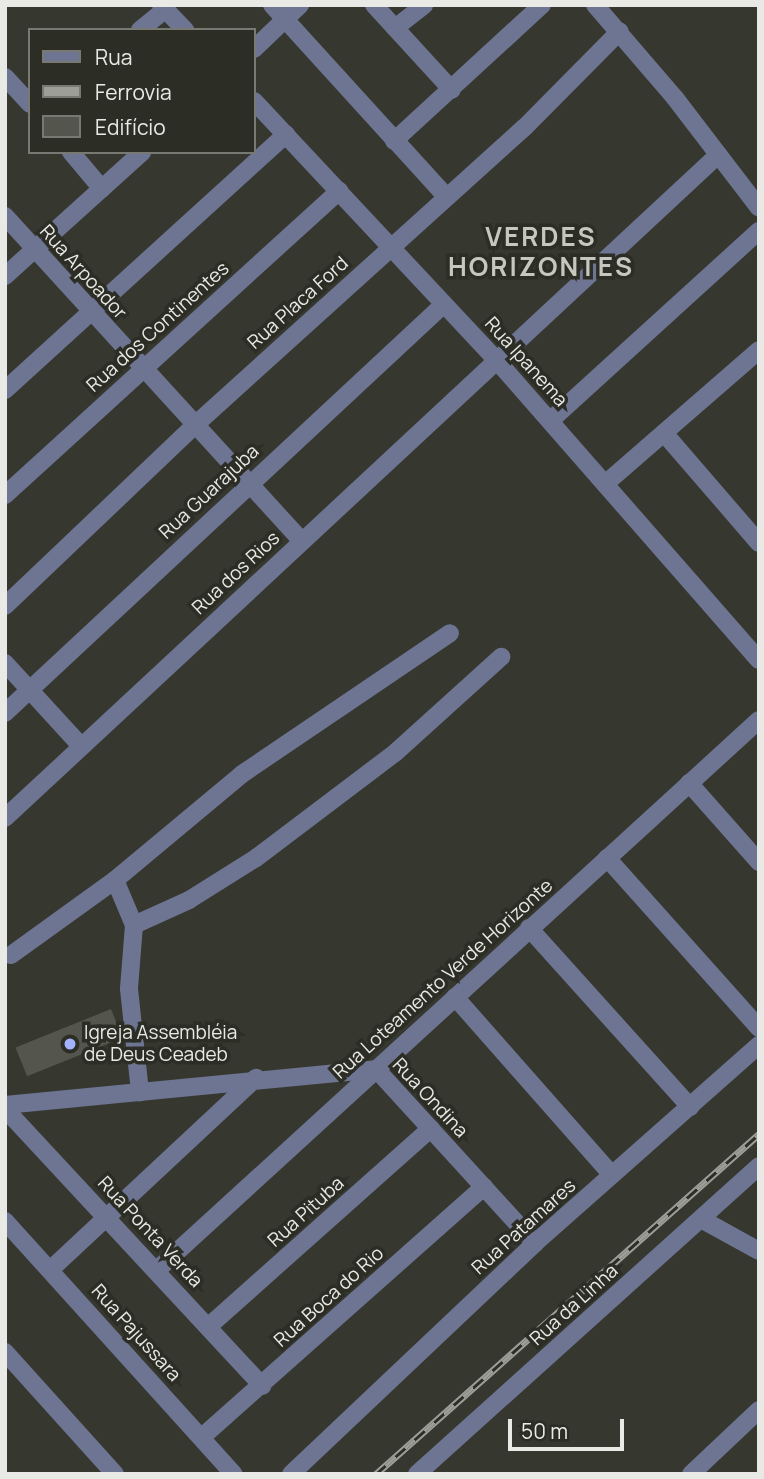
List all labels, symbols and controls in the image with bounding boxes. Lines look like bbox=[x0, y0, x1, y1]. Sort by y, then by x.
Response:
legend bbox=[28, 28, 256, 154]
text: Rua bbox=[95, 43, 132, 71]
text: Ferrovia bbox=[95, 78, 172, 106]
text: Edifício bbox=[95, 113, 166, 141]
street label: Rua Arpoador bbox=[35, 220, 131, 324]
district label: VERDES HORIZONTES bbox=[449, 221, 633, 282]
street label: Rua Placa Ford bbox=[243, 252, 353, 354]
street label: Rua dos Continentes bbox=[82, 257, 234, 397]
street label: Rua Ipanema bbox=[480, 313, 572, 411]
street label: Rua Guarajuba bbox=[155, 440, 263, 544]
street label: Rua dos Rios bbox=[188, 527, 284, 619]
street label: Rua Loteamento Verde Horizonte bbox=[328, 874, 558, 1084]
place label: Igreja Assembléia de Deus Ceadeb bbox=[84, 1022, 237, 1066]
marker: Igreja Assembléia de Deus Ceadeb bbox=[62, 1036, 78, 1052]
street label: Rua Ondina bbox=[388, 1054, 472, 1142]
street label: Rua Ponta Verda bbox=[93, 1172, 207, 1292]
street label: Rua Pituba bbox=[263, 1172, 349, 1252]
street label: Rua Patamares bbox=[467, 1174, 581, 1280]
street label: Rua Boca do Rio bbox=[270, 1242, 388, 1352]
street label: Rua da Linha bbox=[525, 1260, 623, 1350]
street label: Rua Pajussara bbox=[86, 1280, 186, 1386]
scale bar bbox=[512, 1406, 628, 1450]
text: 50 m bbox=[521, 1417, 568, 1445]

